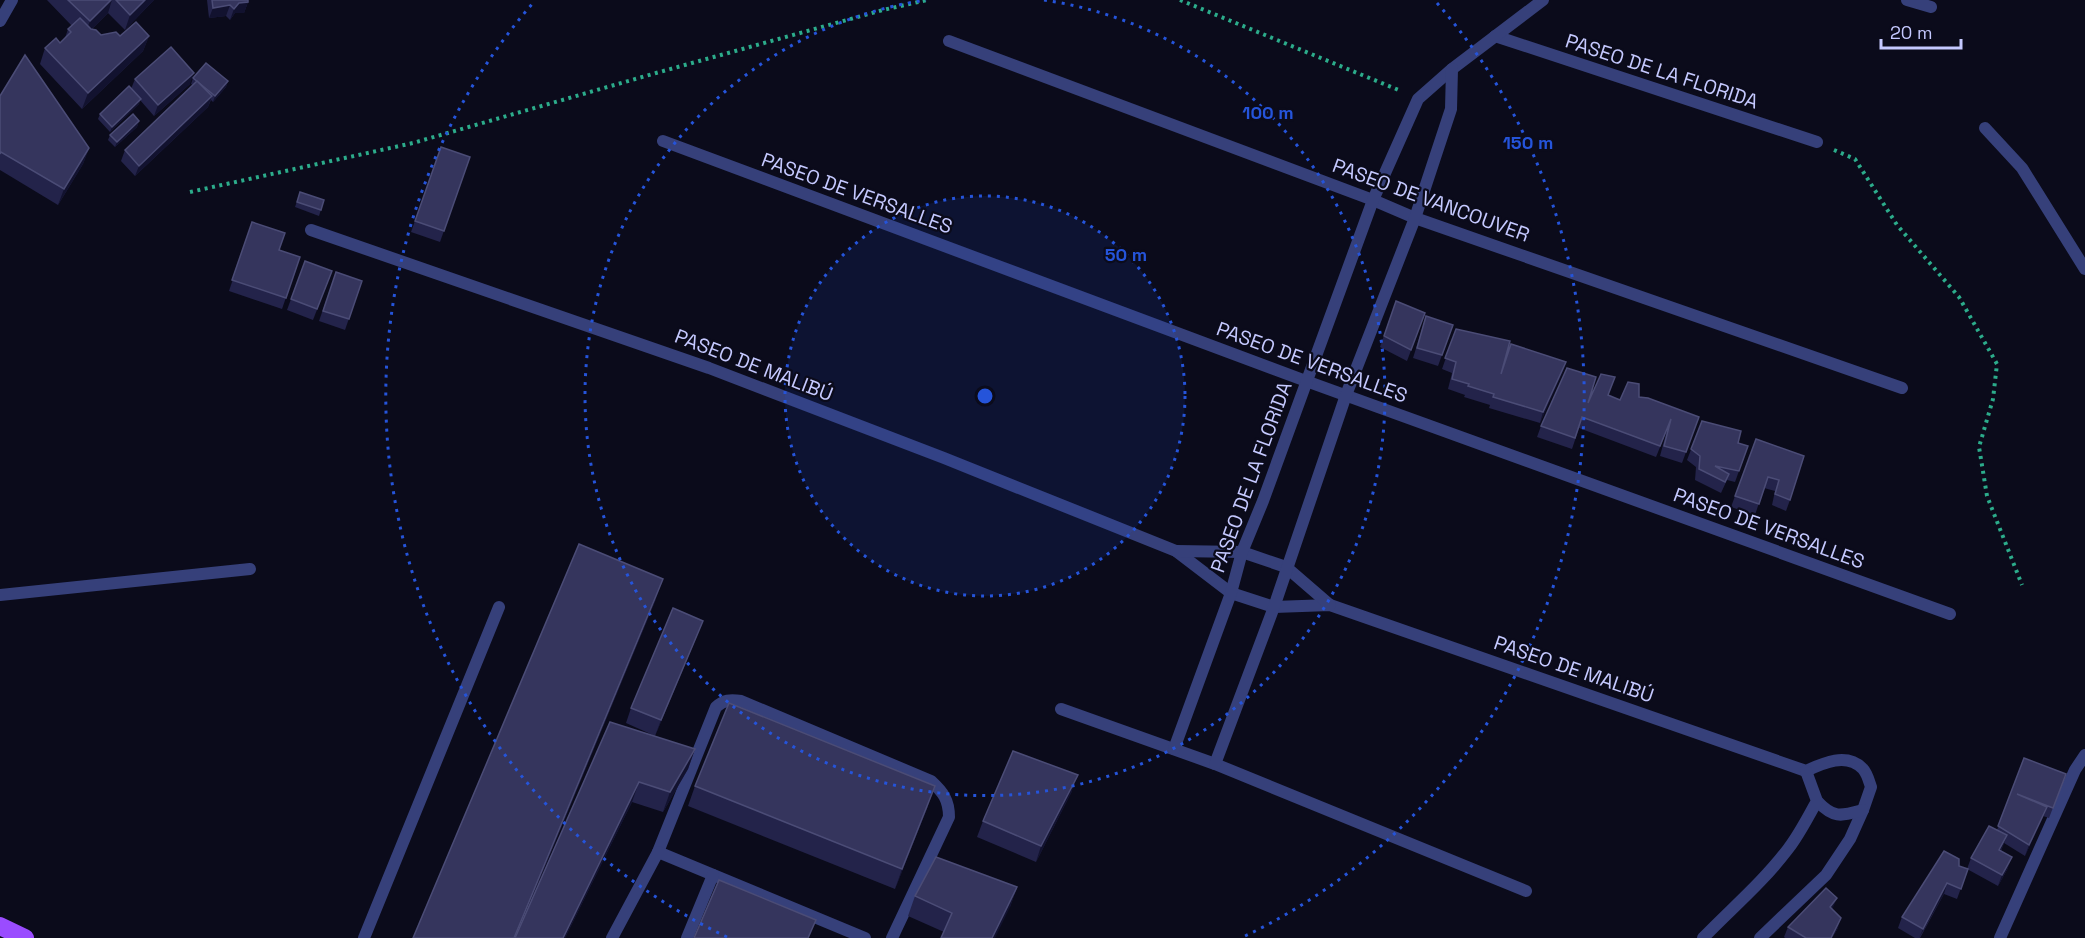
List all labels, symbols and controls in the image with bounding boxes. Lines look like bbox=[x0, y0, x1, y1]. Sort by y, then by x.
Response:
scale bar bbox=[1881, 12, 1960, 50]
text: 20 m bbox=[1890, 21, 1933, 44]
street label: PASEO DE LA FLORIDA bbox=[1562, 28, 1762, 115]
text: 100 m bbox=[1242, 101, 1294, 124]
text: 150 m bbox=[1503, 131, 1553, 154]
street label: PASEO DE VERSALLES bbox=[758, 146, 956, 240]
street label: PASEO DE VANCOUVER bbox=[1329, 152, 1533, 248]
text: 50 m bbox=[1105, 243, 1147, 266]
street label: PASEO DE VERSALLES bbox=[1213, 315, 1411, 409]
street label: PASEO DE MALIBÚ bbox=[671, 323, 837, 407]
street label: PASEO DE LA FLORIDA bbox=[1204, 378, 1298, 576]
centre of rings bbox=[975, 386, 995, 406]
street label: PASEO DE VERSALLES bbox=[1670, 481, 1868, 575]
street label: PASEO DE MALIBÚ bbox=[1491, 629, 1657, 709]

